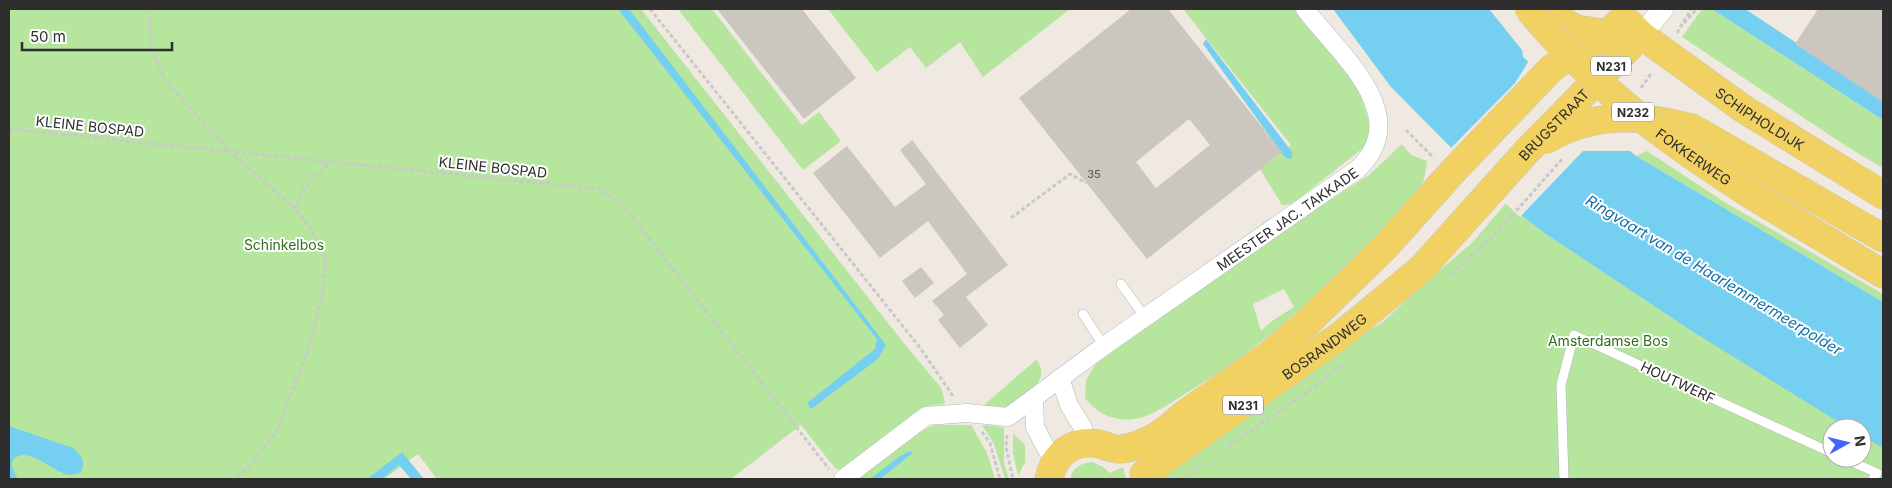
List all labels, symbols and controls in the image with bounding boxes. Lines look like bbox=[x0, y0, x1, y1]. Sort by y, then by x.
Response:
scale bar bbox=[22, 20, 172, 52]
text: 50 m bbox=[30, 27, 66, 46]
road number: N231 bbox=[1591, 56, 1631, 76]
street label: SCHIPHOLDIJK bbox=[1712, 83, 1808, 154]
street label: BRUGSTRAAT bbox=[1515, 85, 1592, 164]
road number: N232 bbox=[1612, 102, 1654, 121]
street label: KLEINE BOSPAD bbox=[35, 112, 145, 140]
street label: FOKKERWEG bbox=[1653, 124, 1735, 188]
street label: KLEINE BOSPAD bbox=[438, 153, 548, 181]
street label: MEESTER JAC. TAKKADE bbox=[1213, 163, 1361, 274]
house number: 35 bbox=[1087, 167, 1101, 181]
water label: Ringvaart van de Haarlemmermeerpolder bbox=[1582, 191, 1846, 359]
park label: Schinkelbos bbox=[244, 236, 324, 253]
street label: BOSRANDWEG bbox=[1278, 309, 1370, 383]
park label: Amsterdamse Bos bbox=[1548, 332, 1668, 349]
street label: HOUTWERF bbox=[1638, 357, 1718, 407]
road number: N231 bbox=[1223, 396, 1263, 414]
north arrow bbox=[1822, 418, 1872, 468]
text: N bbox=[1851, 435, 1870, 448]

